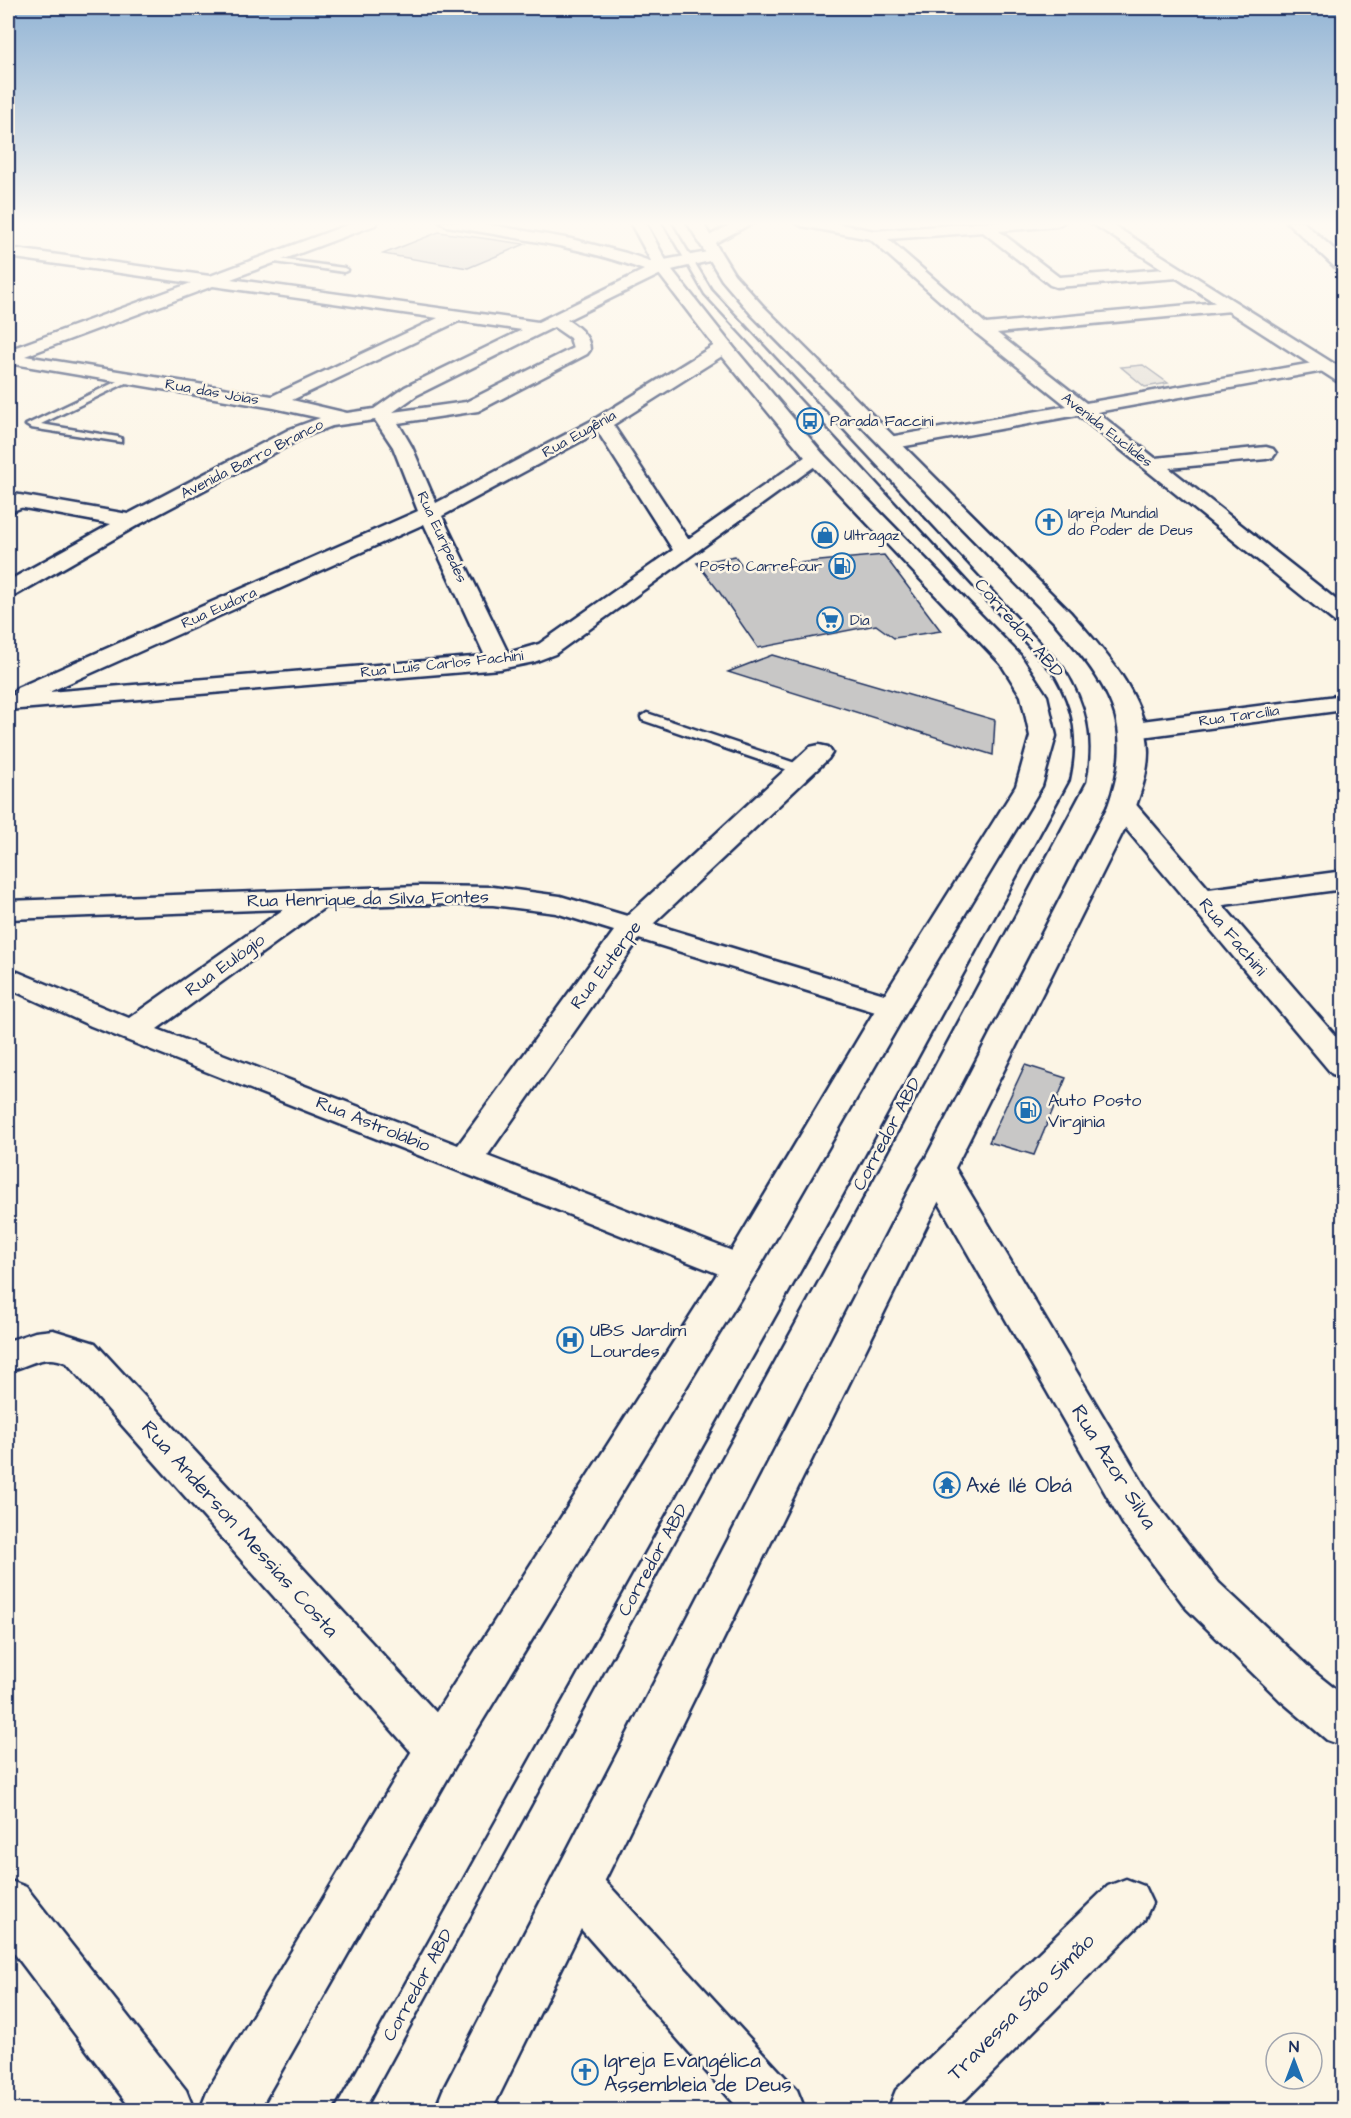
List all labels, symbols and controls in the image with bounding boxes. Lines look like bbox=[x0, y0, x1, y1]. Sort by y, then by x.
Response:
street label: Rua das Jóias bbox=[164, 373, 261, 411]
street label: Avenida Euclides bbox=[1057, 388, 1157, 473]
street label: Rua Eugênia bbox=[538, 405, 621, 464]
bus stop icon: Parada Faccini bbox=[795, 406, 825, 436]
place label: Parada Faccini bbox=[830, 411, 934, 432]
street label: Avenida Barro Branco bbox=[177, 414, 328, 504]
street label: Rua Eurípedes bbox=[412, 488, 473, 587]
place label: Igreja Mundial do Poder de Deus bbox=[1068, 503, 1193, 541]
church icon: Igreja Mundial do Poder de Deus bbox=[1034, 507, 1064, 537]
shop icon: Ultragaz bbox=[810, 520, 840, 550]
place label: Ultragaz bbox=[844, 525, 900, 547]
fuel station icon: Posto Carrefour bbox=[827, 551, 857, 581]
place label: Posto Carrefour bbox=[700, 556, 822, 577]
street label: Corredor ABD bbox=[969, 573, 1070, 684]
street label: Rua Eudora bbox=[178, 582, 260, 634]
supermarket icon: Dia bbox=[815, 605, 845, 635]
place label: Dia bbox=[850, 610, 870, 631]
street label: Rua Luis Carlos Fachini bbox=[360, 645, 525, 683]
street label: Rua Tarcília bbox=[1197, 700, 1281, 732]
street label: Rua Henrique da Silva Fontes bbox=[247, 884, 489, 914]
street label: Rua Fachini bbox=[1193, 893, 1273, 982]
street label: Rua Euterpe bbox=[564, 915, 648, 1014]
street label: Rua Eulógio bbox=[180, 927, 271, 1003]
street label: Corredor ABD bbox=[847, 1073, 928, 1195]
place label: Auto Posto Virginia bbox=[1048, 1088, 1141, 1135]
street label: Rua Astrolábio bbox=[312, 1090, 434, 1158]
fuel station icon: Auto Posto Virginia bbox=[1013, 1095, 1043, 1125]
place label: UBS Jardim Lourdes bbox=[590, 1318, 686, 1364]
hospital icon: UBS Jardim Lourdes bbox=[555, 1325, 585, 1355]
street label: Rua Azor Silva bbox=[1064, 1399, 1164, 1535]
street label: Rua Anderson Messias Costa bbox=[135, 1414, 346, 1644]
temple icon: Axé Ilé Obá bbox=[932, 1470, 962, 1500]
place label: Axé Ilé Obá bbox=[966, 1471, 1072, 1500]
street label: Corredor ABD bbox=[612, 1499, 694, 1621]
street label: Corredor ABD bbox=[377, 1924, 459, 2046]
street label: Travessa São Simão bbox=[941, 1927, 1101, 2087]
north arrow bbox=[1264, 2031, 1324, 2091]
text: N bbox=[1289, 2036, 1299, 2058]
place label: Igreja Evangélica Assembleia de Deus bbox=[604, 2046, 792, 2099]
church icon: Igreja Evangélica Assembleia de Deus bbox=[570, 2057, 600, 2087]

